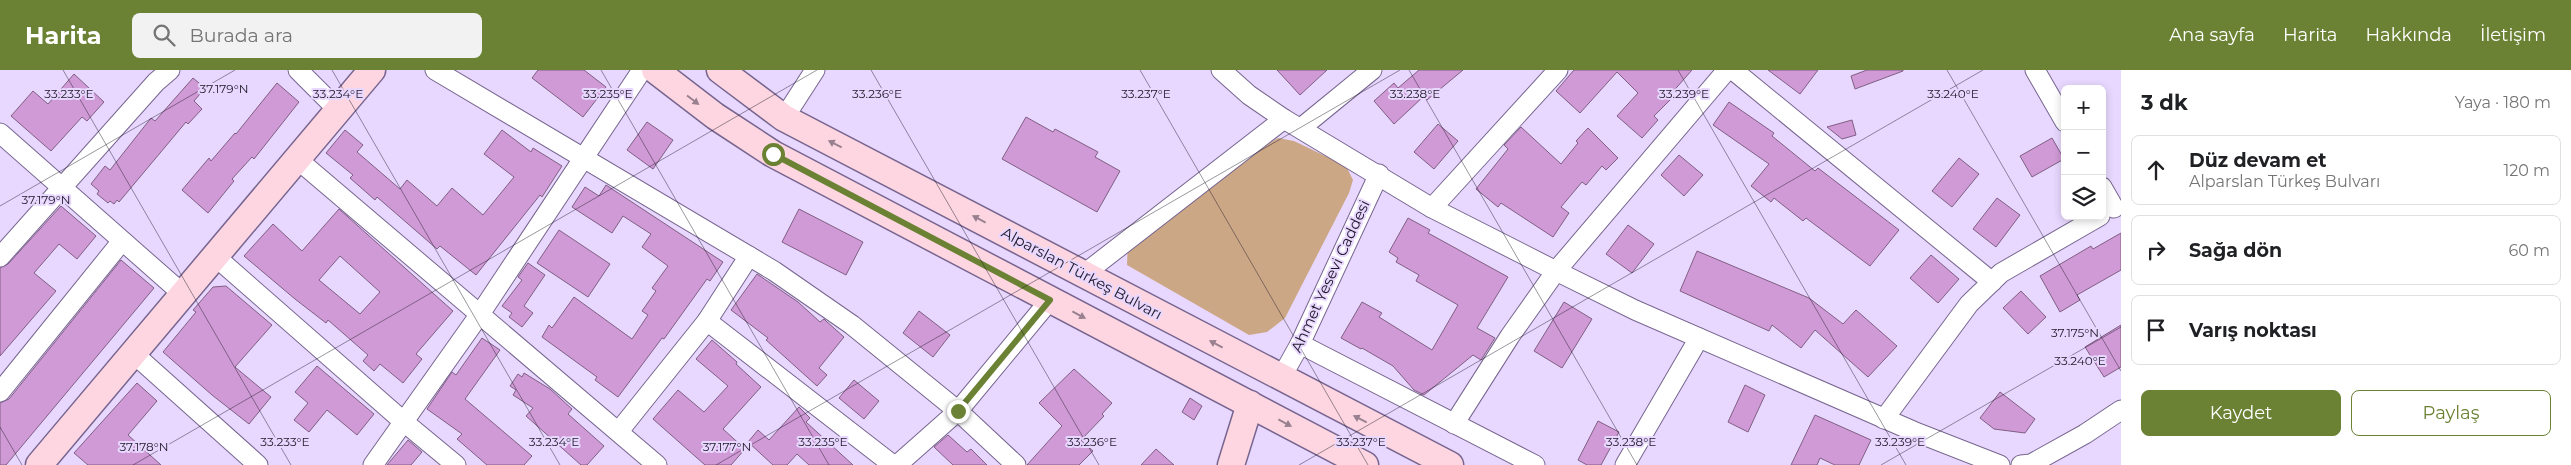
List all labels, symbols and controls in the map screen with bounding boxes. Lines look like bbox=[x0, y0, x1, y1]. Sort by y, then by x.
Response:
search box bbox=[132, 13, 482, 58]
text: Harita bbox=[25, 21, 102, 50]
icon: search bbox=[150, 21, 178, 49]
text: Burada ara bbox=[190, 24, 293, 47]
text: Ana sayfa bbox=[2169, 24, 2255, 46]
text: Harita bbox=[2283, 24, 2337, 46]
text: Hakkında bbox=[2365, 24, 2452, 46]
text: İletişim bbox=[2480, 24, 2546, 46]
text: 37.179°N bbox=[200, 81, 248, 96]
map controls bbox=[2061, 85, 2106, 220]
button: + bbox=[2061, 85, 2106, 130]
text: 33.233°E bbox=[44, 86, 94, 101]
text: 33.234°E bbox=[313, 86, 363, 101]
text: 33.235°E bbox=[583, 86, 633, 101]
text: 33.236°E bbox=[852, 86, 902, 101]
text: 33.237°E bbox=[1121, 86, 1171, 101]
text: 33.238°E bbox=[1390, 86, 1440, 101]
text: 33.239°E bbox=[1659, 86, 1709, 101]
text: 33.240°E bbox=[1927, 86, 1979, 101]
text: 3 dk bbox=[2141, 90, 2188, 115]
text: Yaya · 180 m bbox=[2455, 93, 2551, 112]
one-way arrow bbox=[686, 95, 700, 105]
button: − bbox=[2061, 130, 2106, 175]
one-way arrow bbox=[828, 140, 843, 148]
route start bbox=[762, 143, 785, 166]
text: Düz devam et bbox=[2189, 149, 2327, 172]
icon: ahead bbox=[2142, 156, 2170, 184]
text: 120 m bbox=[2503, 161, 2550, 180]
text: Alparslan Türkeş Bulvarı bbox=[2189, 172, 2380, 191]
button: layers bbox=[2061, 175, 2106, 220]
text: 37.179°N bbox=[22, 192, 70, 207]
street label: Ahmet Yesevi Caddesi bbox=[1286, 197, 1374, 355]
one-way arrow bbox=[972, 215, 987, 223]
street label: Alparslan Türkeş Bulvarı bbox=[998, 222, 1166, 324]
icon: right bbox=[2142, 236, 2170, 264]
text: Sağa dön bbox=[2189, 239, 2282, 262]
text: 60 m bbox=[2508, 241, 2550, 260]
one-way arrow bbox=[1072, 311, 1087, 319]
icon: arrive bbox=[2142, 316, 2170, 344]
text: Varış noktası bbox=[2189, 319, 2317, 342]
text: 37.175°N bbox=[2051, 325, 2099, 340]
one-way arrow bbox=[1209, 340, 1223, 348]
text: 33.240°E bbox=[2054, 353, 2106, 368]
button: Kaydet bbox=[2141, 390, 2341, 436]
button: Paylaş bbox=[2351, 390, 2551, 436]
route end bbox=[947, 400, 970, 423]
one-way arrow bbox=[1353, 415, 1367, 423]
one-way arrow bbox=[1278, 419, 1292, 427]
text: 33.233°E bbox=[260, 434, 310, 449]
text: 33.234°E bbox=[529, 434, 579, 449]
text: 33.235°E bbox=[798, 434, 848, 449]
text: 33.236°E bbox=[1067, 434, 1117, 449]
text: 33.237°E bbox=[1336, 434, 1386, 449]
text: 33.238°E bbox=[1606, 434, 1656, 449]
text: 33.239°E bbox=[1875, 434, 1925, 449]
text: 37.178°N bbox=[119, 439, 169, 454]
text: 37.177°N bbox=[703, 439, 751, 454]

